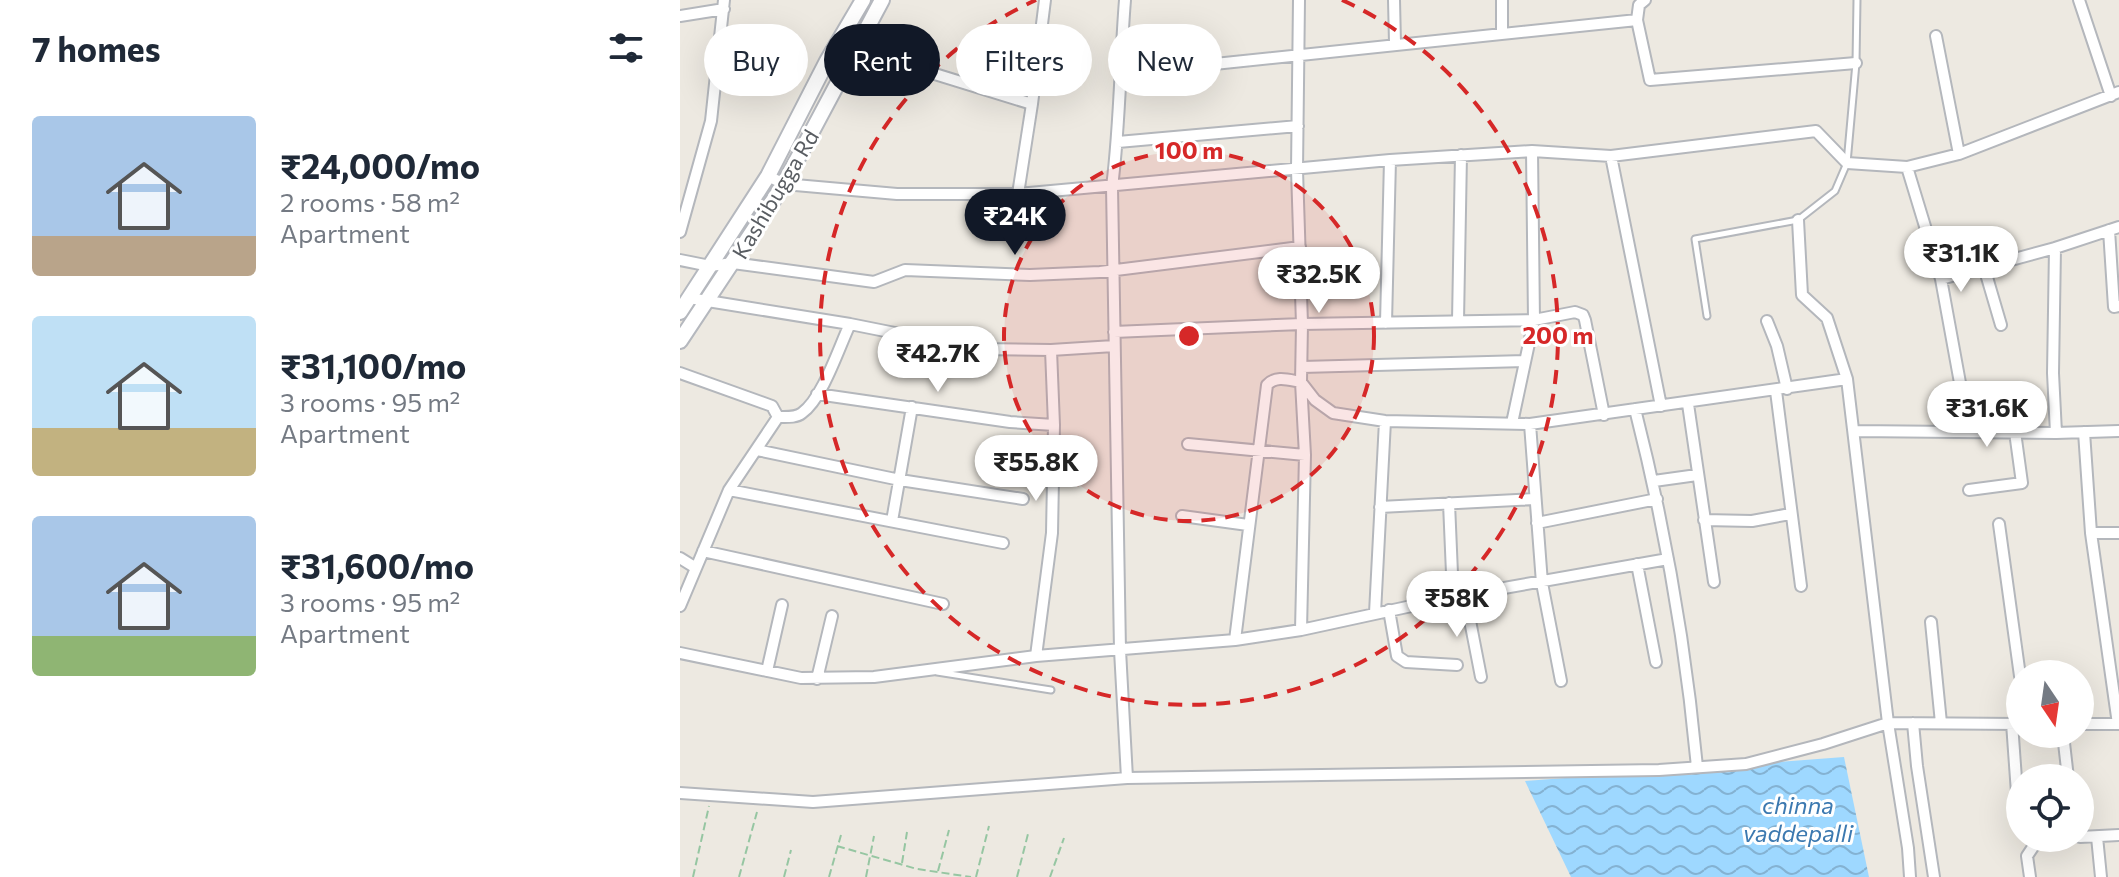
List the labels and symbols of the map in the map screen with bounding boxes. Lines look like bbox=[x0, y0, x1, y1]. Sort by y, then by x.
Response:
street label: Kashibugga Rd bbox=[726, 124, 824, 264]
text: 100 m bbox=[1155, 135, 1223, 164]
pin: ₹24K bbox=[968, 189, 1062, 257]
pin: ₹31.1K bbox=[1896, 226, 2026, 294]
pin: ₹32.5K bbox=[1254, 247, 1384, 315]
text: 200 m bbox=[1523, 320, 1593, 349]
centre of rings bbox=[1175, 322, 1203, 350]
pin: ₹42.7K bbox=[873, 326, 1003, 394]
pin: ₹31.6K bbox=[1922, 381, 2052, 449]
pin: ₹55.8K bbox=[971, 435, 1101, 503]
pin: ₹58K bbox=[1410, 571, 1504, 639]
north arrow bbox=[2006, 660, 2094, 748]
water label: chinna vaddepalli bbox=[1743, 790, 1854, 847]

